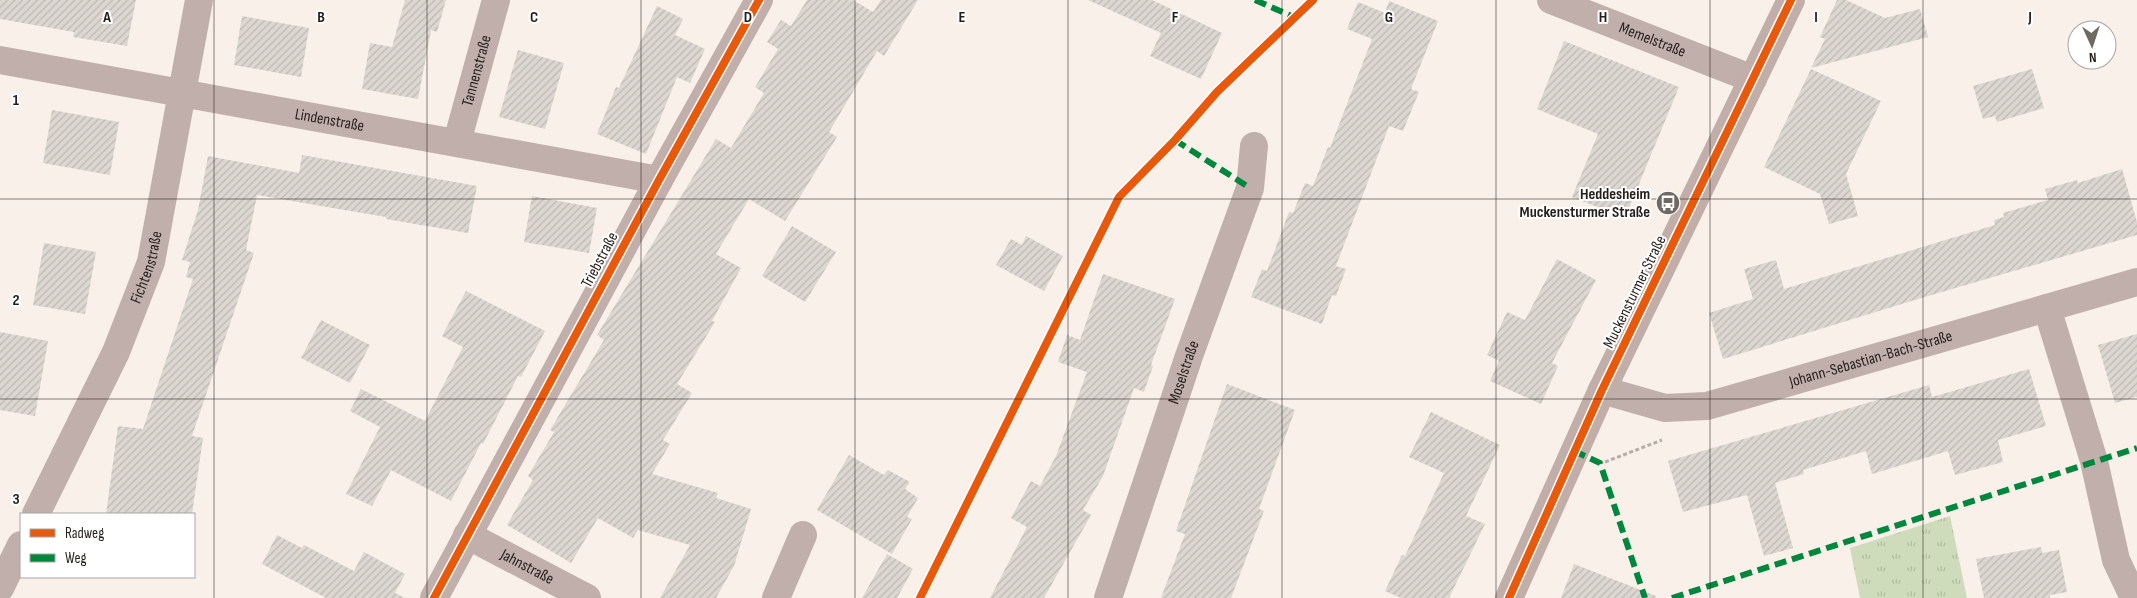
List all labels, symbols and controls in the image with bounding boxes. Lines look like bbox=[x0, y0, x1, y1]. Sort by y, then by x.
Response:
text: A bbox=[102, 8, 111, 27]
text: B bbox=[317, 8, 325, 27]
text: C bbox=[530, 8, 538, 27]
text: D bbox=[744, 8, 752, 27]
text: E bbox=[959, 8, 966, 27]
text: F bbox=[1172, 8, 1179, 27]
text: G bbox=[1385, 8, 1393, 27]
text: H bbox=[1599, 8, 1607, 27]
text: I bbox=[1814, 8, 1818, 27]
text: J bbox=[2027, 8, 2032, 27]
street label: Memelstraße bbox=[1616, 18, 1689, 61]
north arrow bbox=[2067, 20, 2117, 70]
street label: Tannenstraße bbox=[458, 33, 495, 108]
text: N bbox=[2088, 49, 2097, 66]
text: 1 bbox=[13, 91, 20, 110]
street label: Lindenstraße bbox=[293, 104, 366, 136]
place label: Heddesheim Muckensturmer Straße bbox=[1520, 185, 1650, 222]
bus stop icon: Heddesheim Muckensturmer Straße bbox=[1655, 190, 1681, 216]
street label: Triebstraße bbox=[577, 229, 623, 291]
street label: Fichtenstraße bbox=[126, 230, 166, 306]
street label: Muckensturmer Straße bbox=[1600, 233, 1670, 351]
text: 2 bbox=[12, 291, 20, 310]
street label: Johann-Sebastian-Bach-Straße bbox=[1786, 326, 1955, 392]
street label: Moselstraße bbox=[1164, 338, 1203, 406]
text: 3 bbox=[12, 490, 20, 509]
legend bbox=[20, 513, 195, 578]
text: Radweg bbox=[65, 524, 104, 543]
street label: Jahnstraße bbox=[496, 544, 557, 588]
text: Weg bbox=[65, 549, 87, 568]

